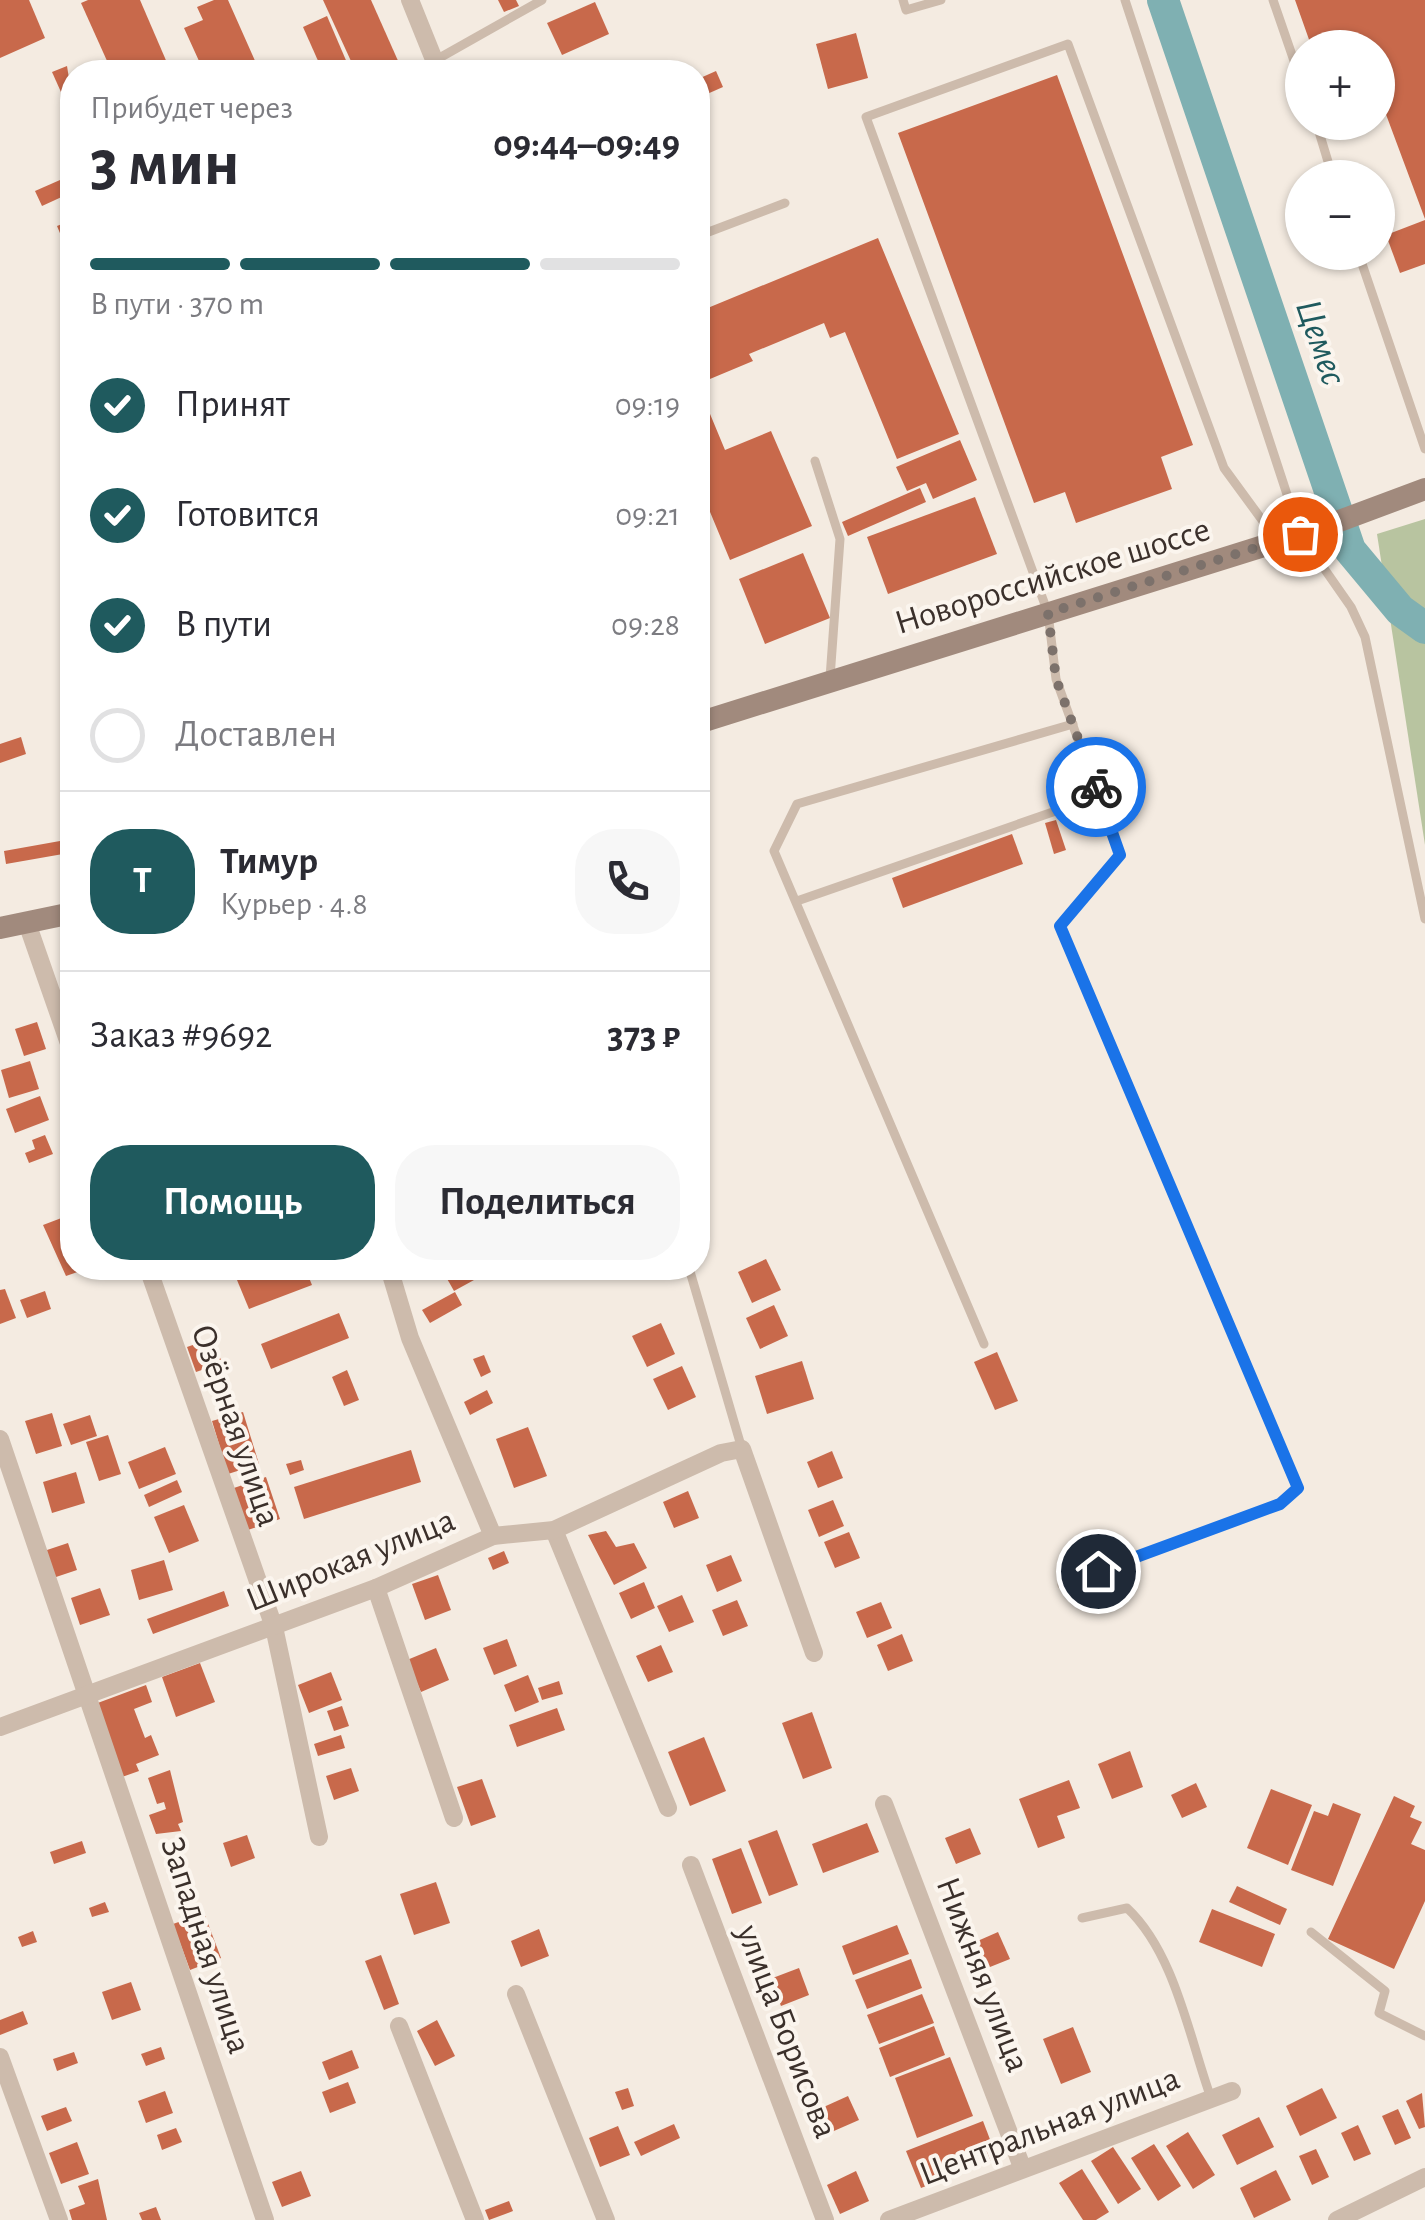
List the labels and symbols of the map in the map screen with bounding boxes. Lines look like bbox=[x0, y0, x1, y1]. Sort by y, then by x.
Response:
water label: Цемес bbox=[1288, 295, 1352, 390]
pin bbox=[1258, 492, 1343, 577]
street label: Новороссийское шоссе bbox=[891, 512, 1214, 641]
courier bbox=[1046, 737, 1146, 837]
street label: Озёрная улица bbox=[185, 1320, 286, 1531]
street label: Широкая улица bbox=[241, 1503, 460, 1618]
pin bbox=[1056, 1529, 1141, 1614]
street label: Западная улица bbox=[154, 1833, 257, 2058]
street label: Нижняя улица bbox=[929, 1872, 1036, 2077]
street label: улица Борисова bbox=[730, 1919, 843, 2143]
street label: Центральная улица bbox=[915, 2061, 1184, 2192]

